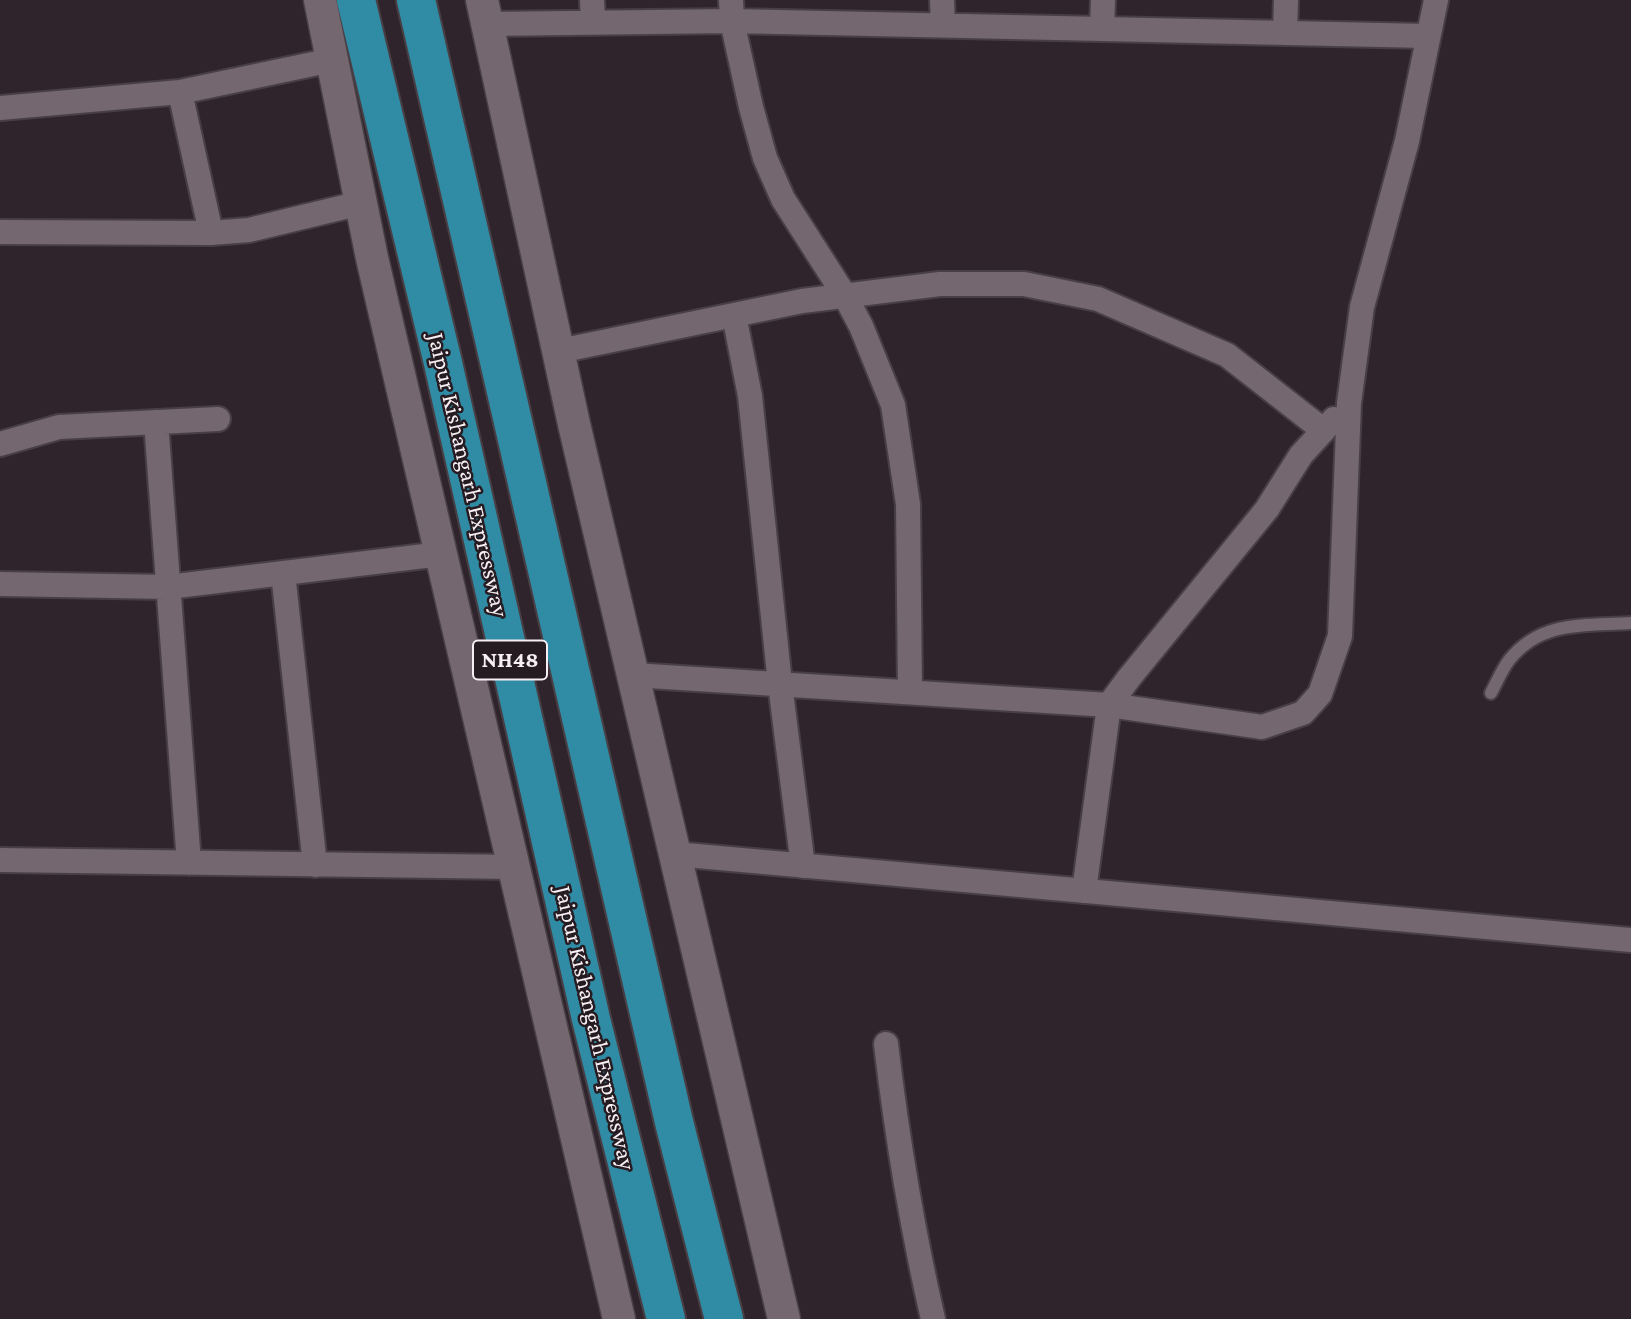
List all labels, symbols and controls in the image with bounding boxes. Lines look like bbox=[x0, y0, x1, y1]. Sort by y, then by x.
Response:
street label: Jaipur Kishangarh Expressway bbox=[421, 330, 515, 620]
road number: NH48 bbox=[473, 640, 547, 680]
street label: Jaipur Kishangarh Expressway bbox=[548, 883, 642, 1173]

